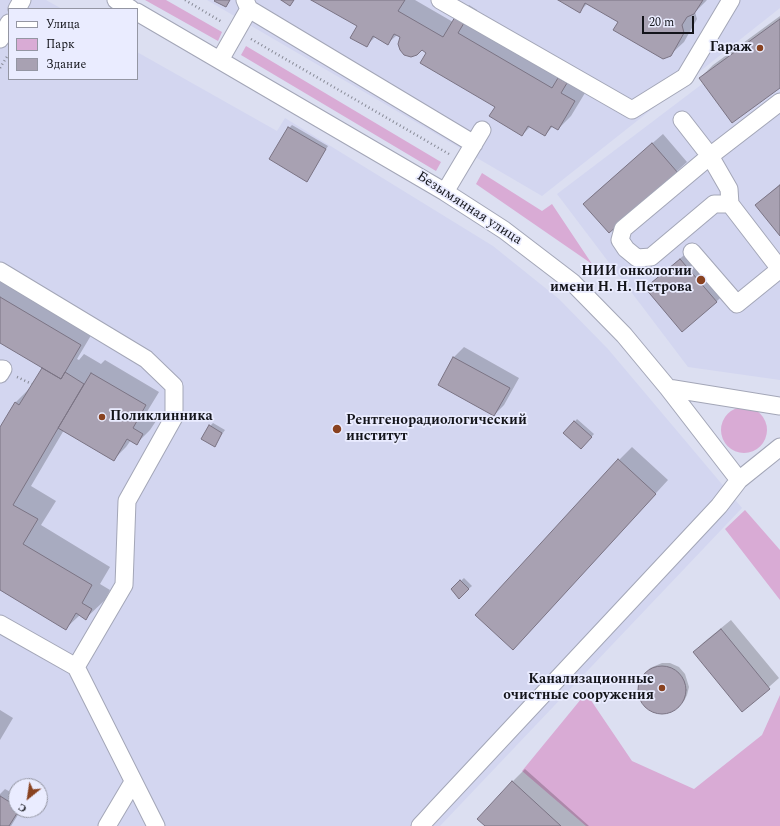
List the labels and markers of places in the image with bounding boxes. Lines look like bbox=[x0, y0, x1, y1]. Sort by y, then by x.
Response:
place label: Гараж bbox=[710, 40, 752, 56]
marker: Гараж bbox=[755, 43, 765, 53]
place label: НИИ онкологии имени Н. Н. Петрова bbox=[550, 264, 692, 296]
marker: НИИ онкологии имени Н. Н. Петрова bbox=[695, 274, 707, 286]
place label: Поликлинника bbox=[110, 409, 213, 425]
marker: Поликлинника bbox=[97, 412, 107, 422]
place label: Рентгенорадиологический институт bbox=[346, 413, 527, 446]
marker: Рентгенорадиологический институт bbox=[331, 423, 343, 435]
place label: Канализационные очистные сооружения bbox=[503, 672, 654, 704]
marker: Канализационные очистные сооружения bbox=[657, 683, 667, 693]

